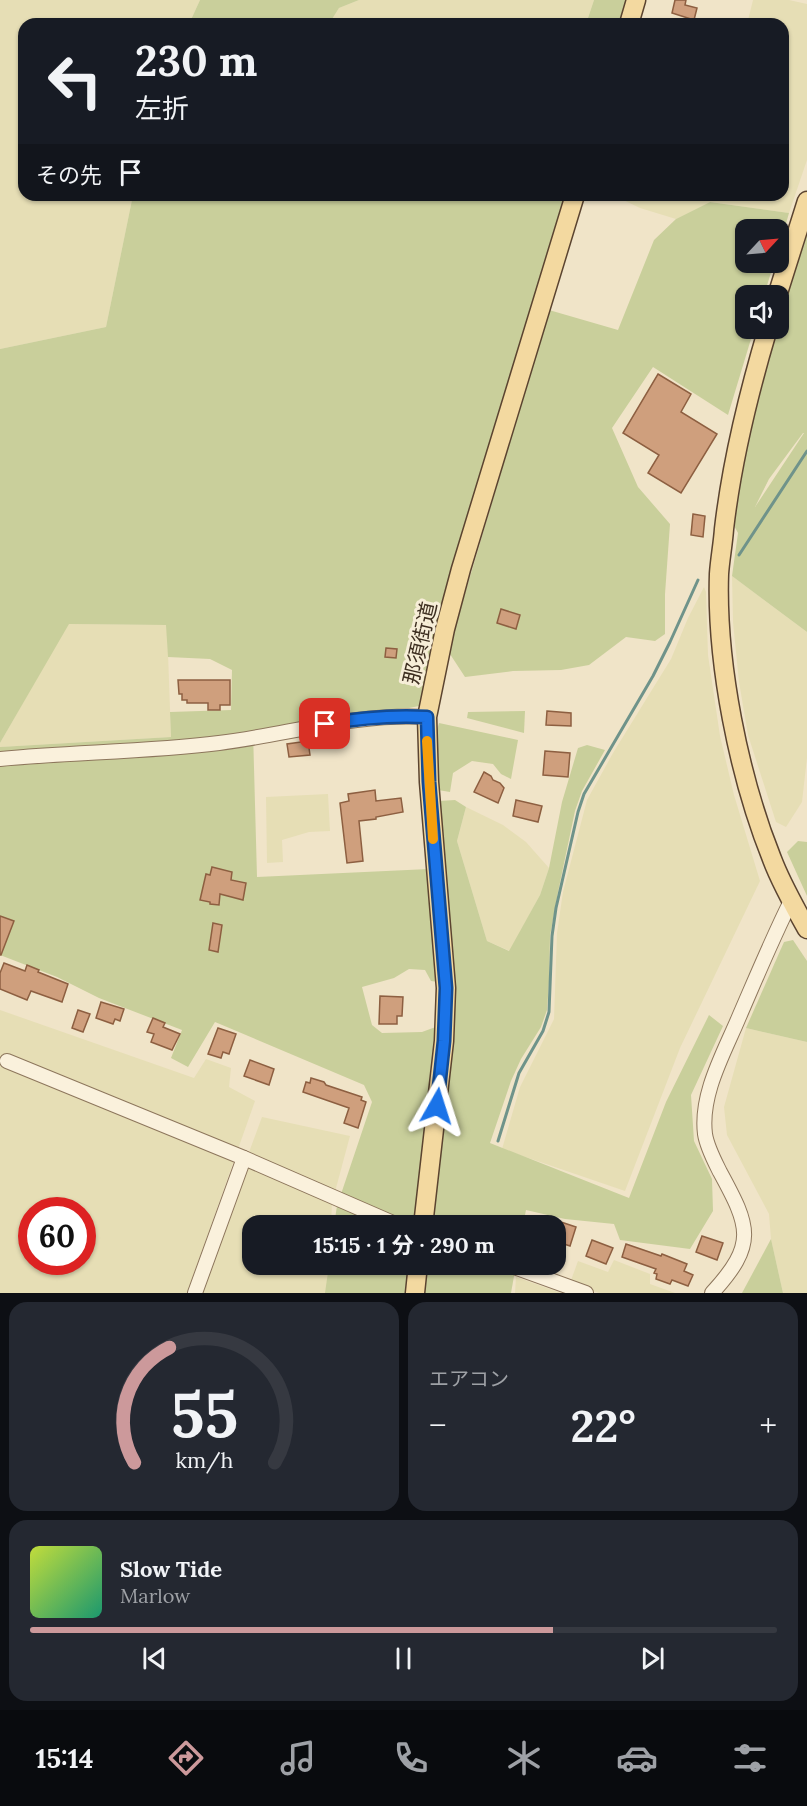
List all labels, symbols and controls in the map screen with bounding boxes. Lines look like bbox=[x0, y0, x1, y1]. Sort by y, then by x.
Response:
text: 230 m bbox=[135, 34, 257, 88]
icon: left bbox=[36, 42, 114, 120]
text: 左折 bbox=[135, 91, 189, 125]
icon: arrive bbox=[114, 156, 147, 189]
text: その先 bbox=[36, 161, 102, 189]
north arrow bbox=[735, 219, 789, 273]
map controls bbox=[735, 219, 789, 339]
button: sound bbox=[735, 285, 789, 339]
street label: 那須街道 bbox=[397, 599, 443, 687]
pin bbox=[299, 698, 350, 749]
icon: arrive bbox=[308, 707, 341, 740]
position arrow bbox=[405, 1074, 469, 1138]
speed limit sign: 60 bbox=[18, 1197, 96, 1275]
text: 15:15 · 1 分 · 290 m bbox=[313, 1231, 495, 1259]
text: エアコン bbox=[429, 1366, 509, 1391]
text: 55 bbox=[170, 1374, 238, 1454]
text: 22° bbox=[570, 1397, 636, 1454]
text: − bbox=[429, 1404, 447, 1446]
text: + bbox=[759, 1404, 777, 1446]
text: km/h bbox=[175, 1447, 233, 1475]
text: Slow Tide bbox=[120, 1555, 222, 1583]
text: Marlow bbox=[120, 1583, 190, 1608]
icon: previous bbox=[138, 1642, 171, 1675]
icon: pause bbox=[387, 1642, 420, 1675]
icon: next bbox=[636, 1642, 669, 1675]
icon: directions bbox=[165, 1737, 207, 1779]
icon: music bbox=[277, 1737, 319, 1779]
icon: phone bbox=[390, 1737, 432, 1779]
icon: climate bbox=[503, 1737, 545, 1779]
icon: car bbox=[616, 1737, 658, 1779]
icon: filters bbox=[729, 1737, 771, 1779]
text: 15:14 bbox=[35, 1741, 94, 1775]

